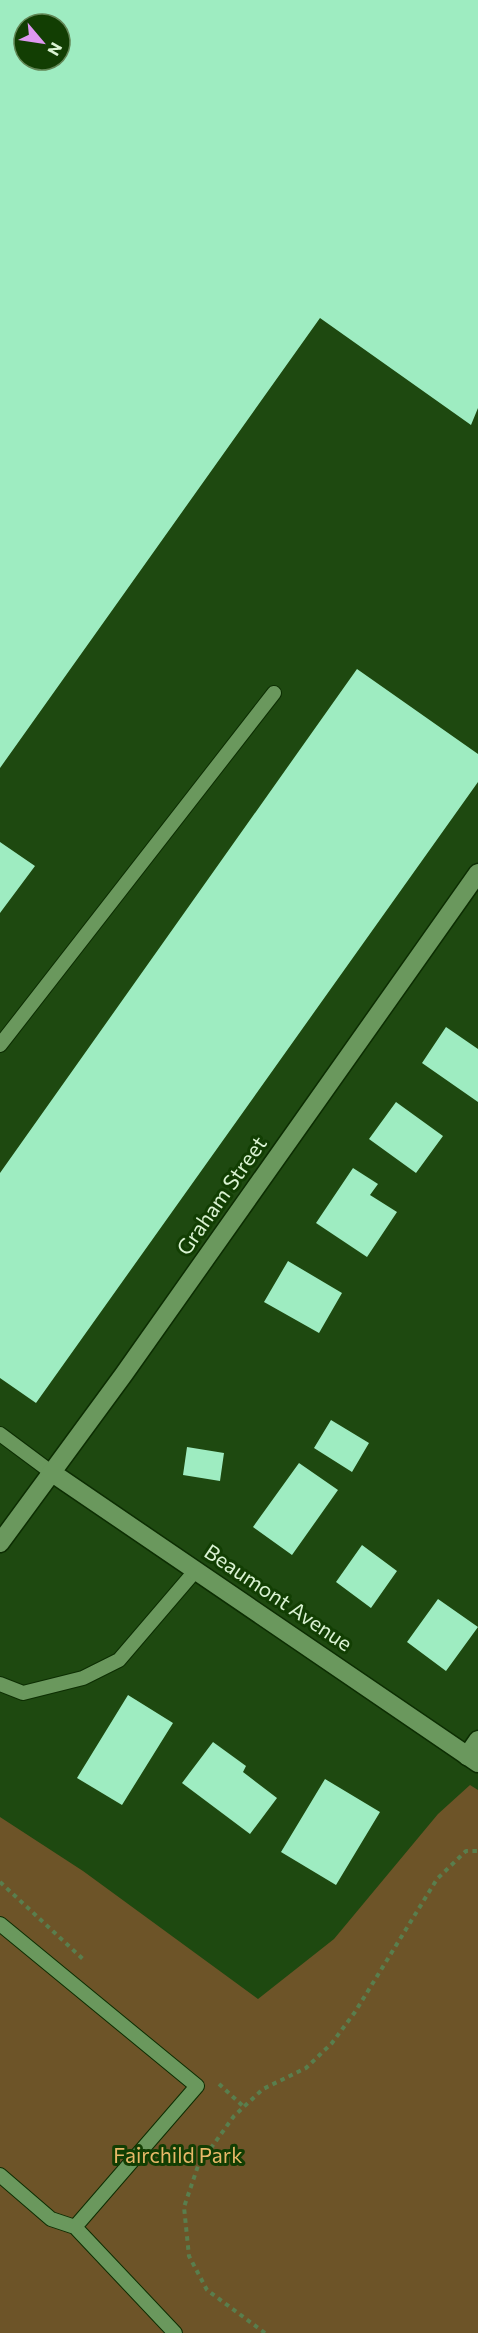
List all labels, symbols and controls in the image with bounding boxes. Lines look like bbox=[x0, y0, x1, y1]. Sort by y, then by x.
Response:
north arrow bbox=[12, 12, 72, 72]
text: N bbox=[44, 40, 67, 59]
street label: Graham Street bbox=[171, 1131, 271, 1259]
street label: Beaumont Avenue bbox=[200, 1538, 357, 1655]
park label: Fairchild Park bbox=[113, 2142, 243, 2167]

